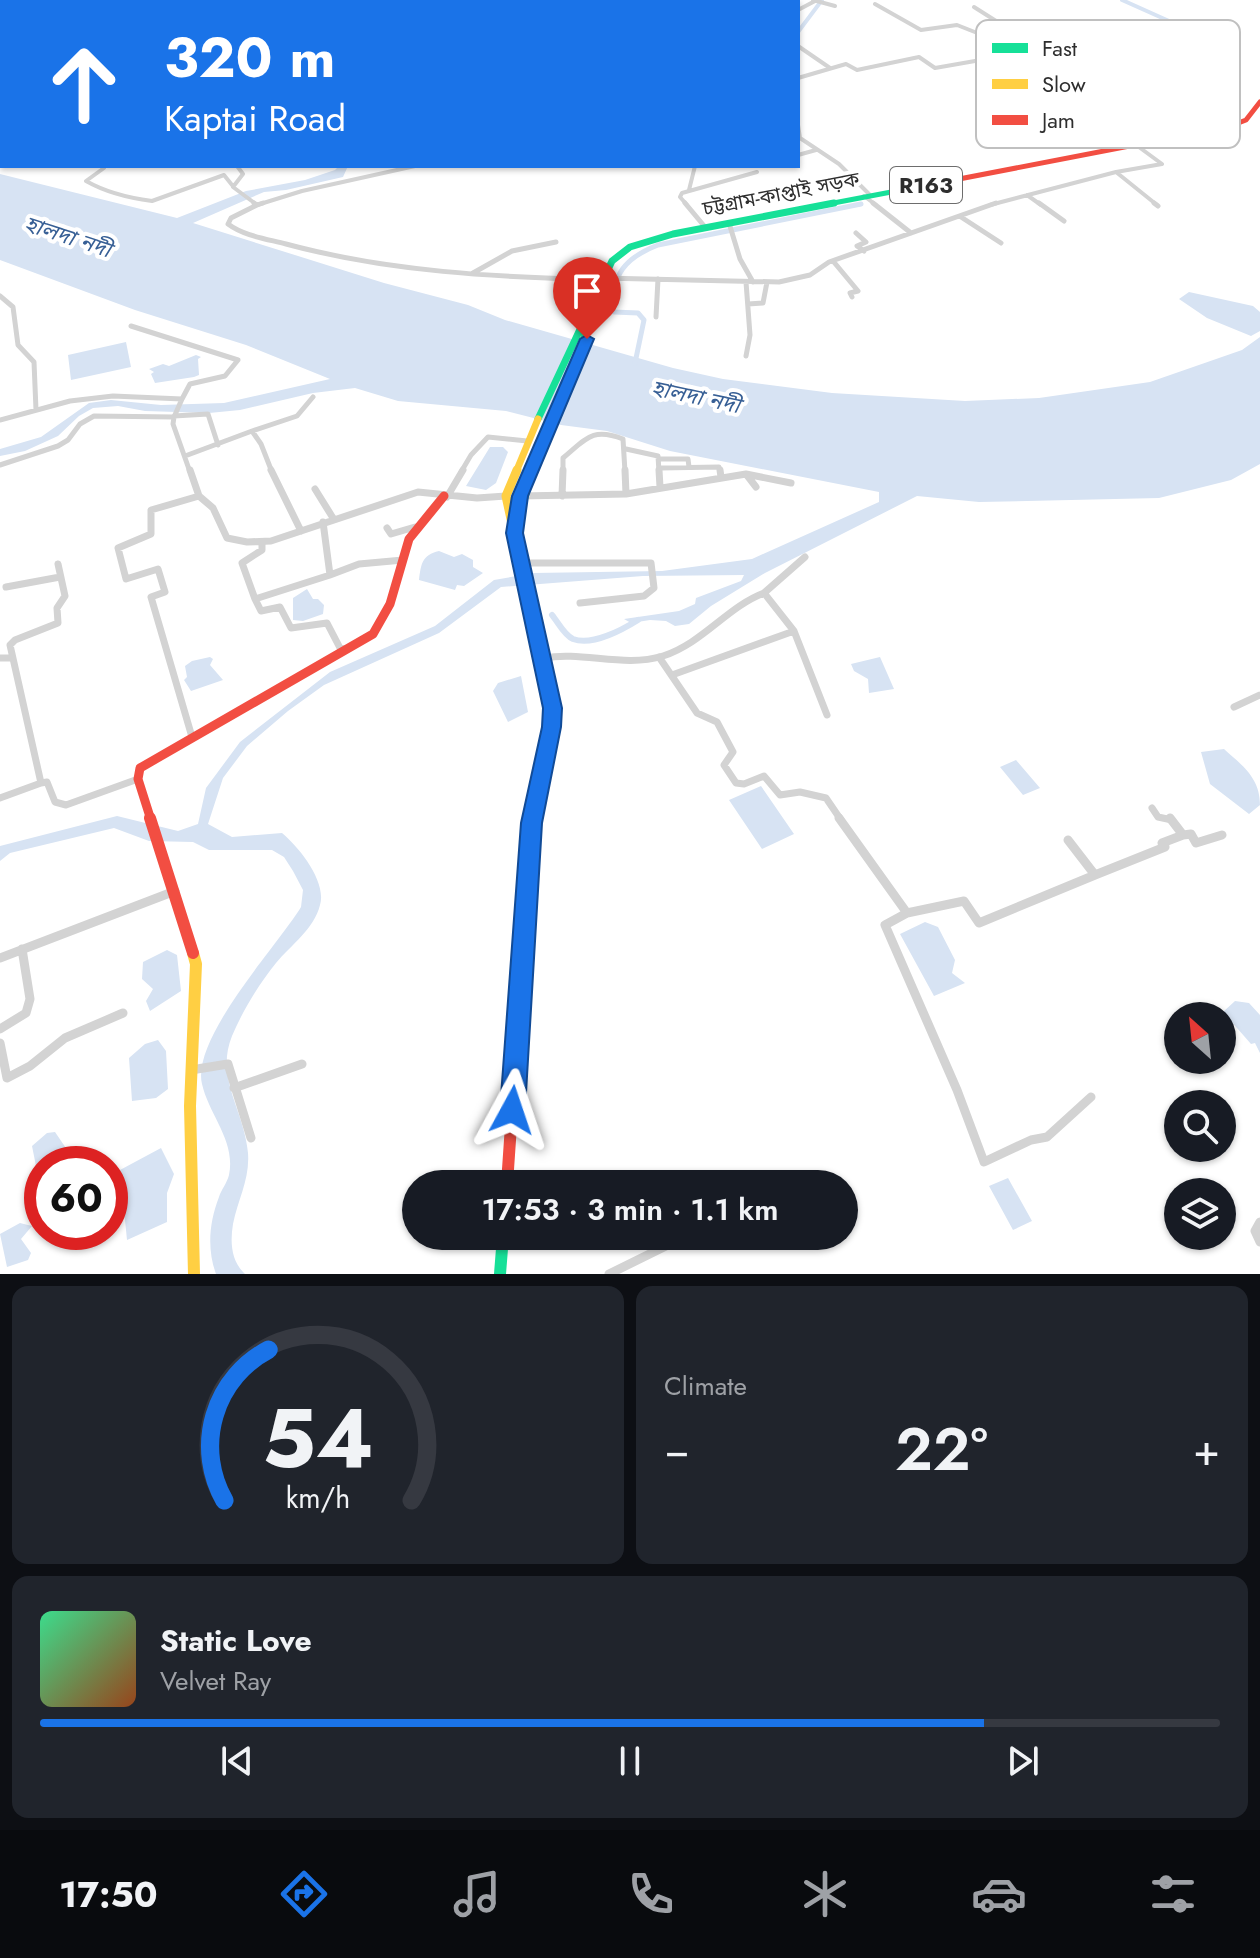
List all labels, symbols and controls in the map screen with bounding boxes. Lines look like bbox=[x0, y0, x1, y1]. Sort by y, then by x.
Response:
text: 320 m bbox=[164, 17, 335, 98]
legend bbox=[976, 20, 1240, 148]
icon: ahead bbox=[32, 32, 136, 136]
text: Fast bbox=[1042, 32, 1078, 64]
text: Slow bbox=[1042, 68, 1086, 100]
text: Kaptai Road bbox=[164, 92, 346, 144]
text: Jam bbox=[1039, 104, 1075, 136]
street label: চট্টগ্রাম-কাপ্তাই সড়ক bbox=[699, 164, 863, 224]
road number: R163 bbox=[890, 167, 962, 203]
water label: হালদা নদী bbox=[20, 207, 119, 266]
pin bbox=[553, 257, 621, 339]
icon: arrive bbox=[565, 269, 609, 313]
water label: হালদা নদী bbox=[649, 371, 747, 422]
north arrow bbox=[1164, 1002, 1236, 1074]
map controls bbox=[1164, 1002, 1236, 1250]
position arrow bbox=[470, 1068, 554, 1152]
button: search bbox=[1164, 1090, 1236, 1162]
speed limit sign: 60 bbox=[24, 1146, 128, 1250]
button: layers bbox=[1164, 1178, 1236, 1250]
text: 17:53 · 3 min · 1.1 km bbox=[481, 1188, 779, 1231]
text: Climate bbox=[664, 1367, 747, 1405]
text: 54 bbox=[262, 1378, 374, 1498]
text: 22° bbox=[895, 1406, 988, 1493]
text: − bbox=[664, 1418, 690, 1482]
text: + bbox=[1193, 1418, 1220, 1482]
text: km/h bbox=[286, 1477, 350, 1519]
text: Static Love bbox=[160, 1619, 312, 1662]
text: Velvet Ray bbox=[160, 1662, 271, 1700]
icon: previous bbox=[215, 1739, 259, 1783]
icon: pause bbox=[608, 1739, 652, 1783]
icon: next bbox=[1001, 1739, 1045, 1783]
icon: directions bbox=[276, 1866, 332, 1922]
icon: music bbox=[449, 1866, 505, 1922]
icon: phone bbox=[623, 1866, 679, 1922]
icon: climate bbox=[797, 1866, 853, 1922]
icon: car bbox=[971, 1866, 1027, 1922]
icon: filters bbox=[1145, 1866, 1201, 1922]
text: 17:50 bbox=[59, 1868, 158, 1920]

